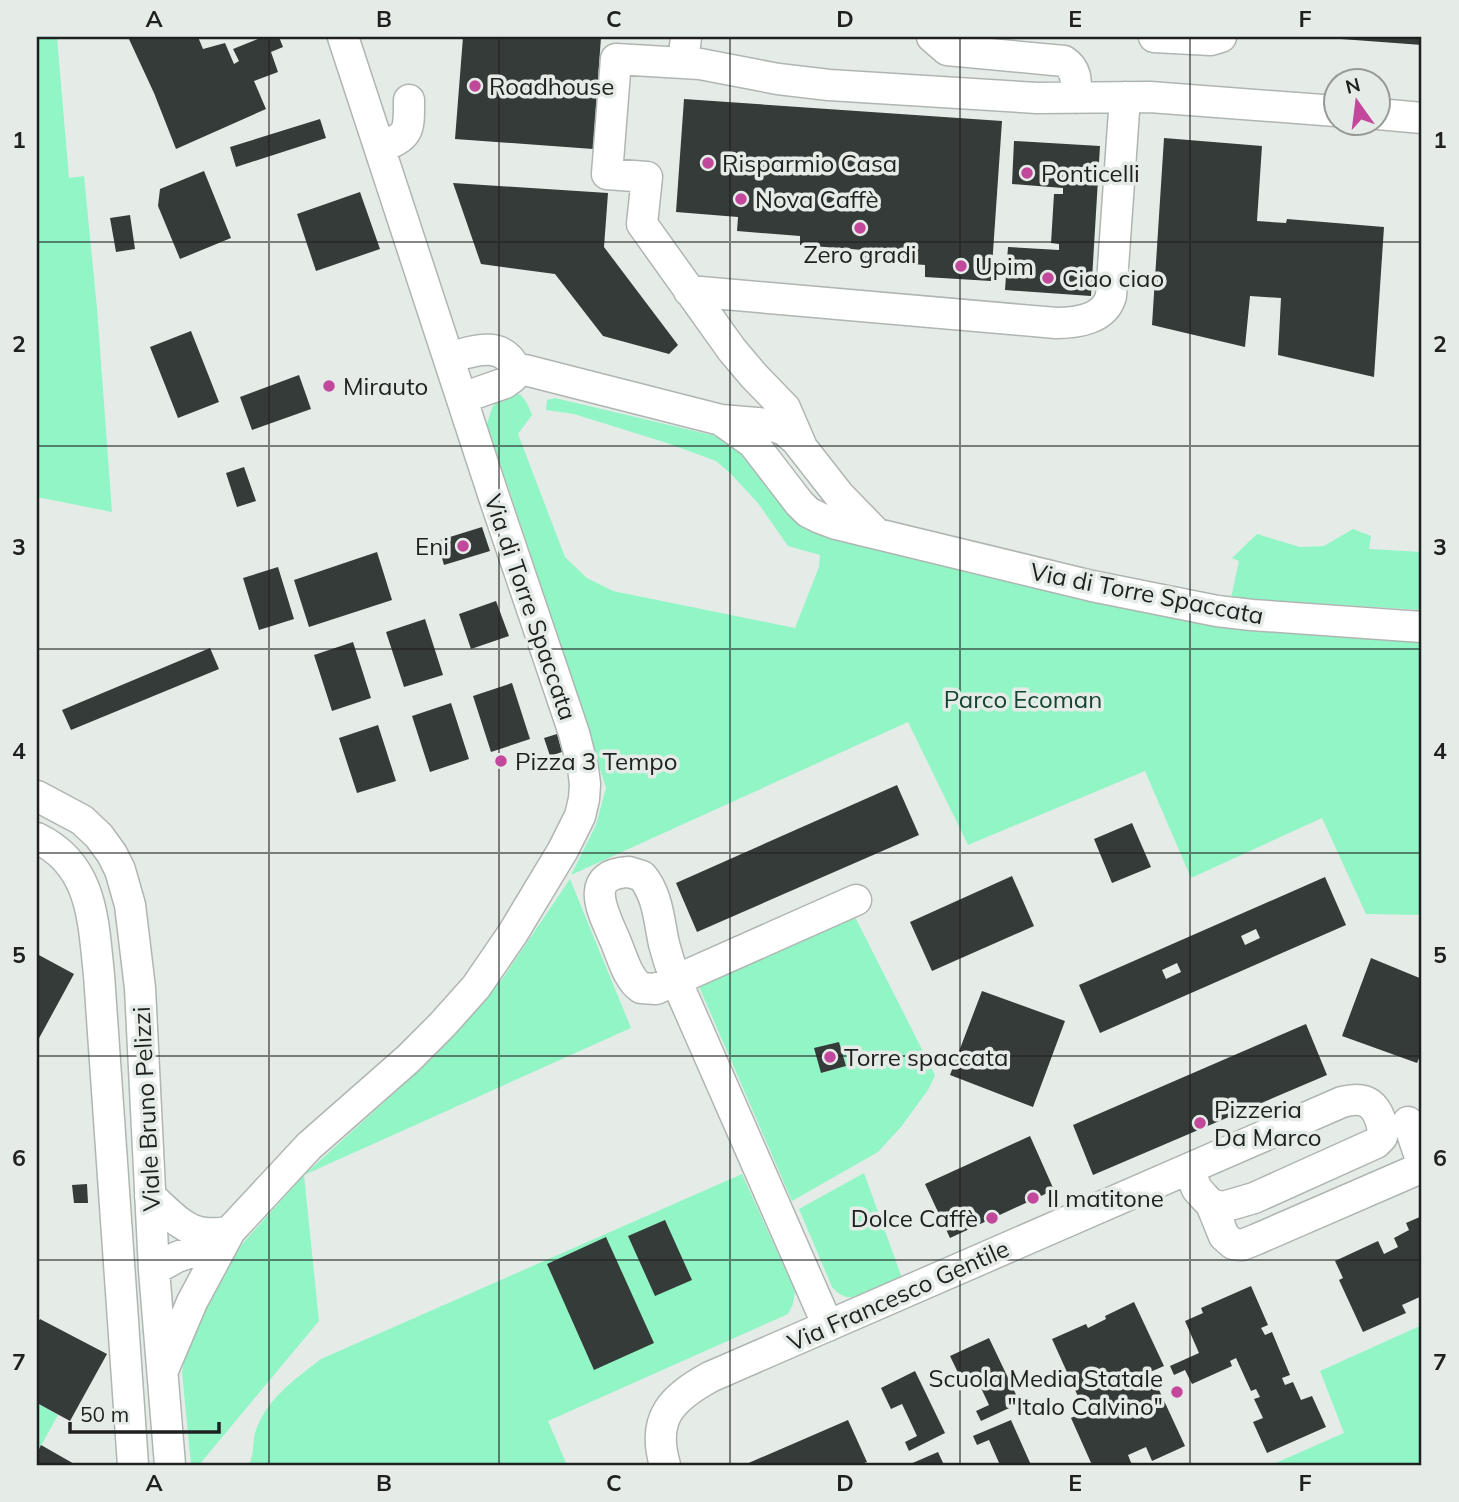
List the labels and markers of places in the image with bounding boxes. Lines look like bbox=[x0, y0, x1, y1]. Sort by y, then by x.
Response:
place label: Roadhouse bbox=[489, 71, 614, 101]
marker: Roadhouse bbox=[467, 78, 483, 94]
place label: Risparmio Casa bbox=[722, 148, 897, 178]
marker: Risparmio Casa bbox=[700, 155, 716, 171]
place label: Ponticelli bbox=[1041, 158, 1140, 188]
marker: Ponticelli bbox=[1019, 165, 1035, 181]
place label: Nova Caffè bbox=[755, 184, 879, 214]
marker: Nova Caffè bbox=[733, 191, 749, 207]
marker: Zero gradi bbox=[852, 220, 868, 236]
place label: Zero gradi bbox=[803, 239, 917, 269]
place label: Upim bbox=[975, 251, 1034, 281]
marker: Upim bbox=[953, 258, 969, 274]
place label: Ciao ciao bbox=[1062, 263, 1164, 293]
marker: Ciao ciao bbox=[1040, 270, 1056, 286]
place label: Mirauto bbox=[343, 371, 428, 401]
marker: Mirauto bbox=[321, 378, 337, 394]
place label: Eni bbox=[415, 531, 449, 561]
marker: Eni bbox=[455, 538, 471, 554]
place label: Pizza 3 Tempo bbox=[515, 746, 677, 776]
marker: Pizza 3 Tempo bbox=[493, 753, 509, 769]
place label: Torre spaccata bbox=[844, 1042, 1008, 1072]
marker: Torre spaccata bbox=[822, 1049, 838, 1065]
place label: Pizzeria Da Marco bbox=[1214, 1094, 1322, 1152]
marker: Pizzeria Da Marco bbox=[1192, 1115, 1208, 1131]
place label: Il matitone bbox=[1047, 1183, 1164, 1213]
marker: Il matitone bbox=[1025, 1190, 1041, 1206]
place label: Dolce Caffè bbox=[851, 1203, 978, 1233]
marker: Dolce Caffè bbox=[984, 1210, 1000, 1226]
place label: Scuola Media Statale "Italo Calvino" bbox=[929, 1363, 1163, 1421]
marker: Scuola Media Statale "Italo Calvino" bbox=[1169, 1384, 1185, 1400]

